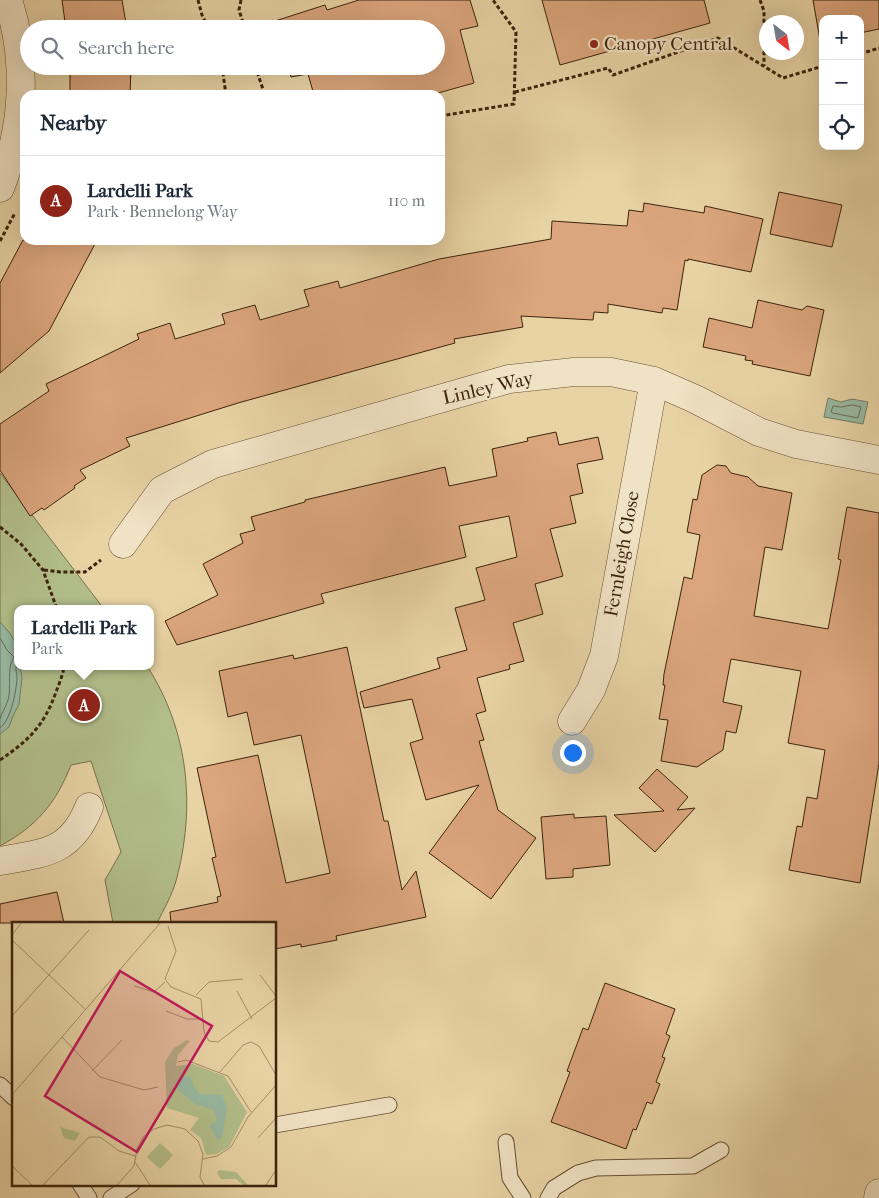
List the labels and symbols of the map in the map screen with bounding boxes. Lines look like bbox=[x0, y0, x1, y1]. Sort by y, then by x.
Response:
north arrow bbox=[759, 15, 804, 60]
place label: Canopy Central bbox=[604, 33, 732, 55]
marker: Canopy Central bbox=[588, 38, 600, 50]
street label: Linley Way bbox=[440, 367, 536, 409]
street label: Fernleigh Close bbox=[600, 489, 644, 619]
pin: A bbox=[68, 686, 100, 724]
your location bbox=[560, 740, 586, 766]
inset map bbox=[12, 922, 276, 1186]

